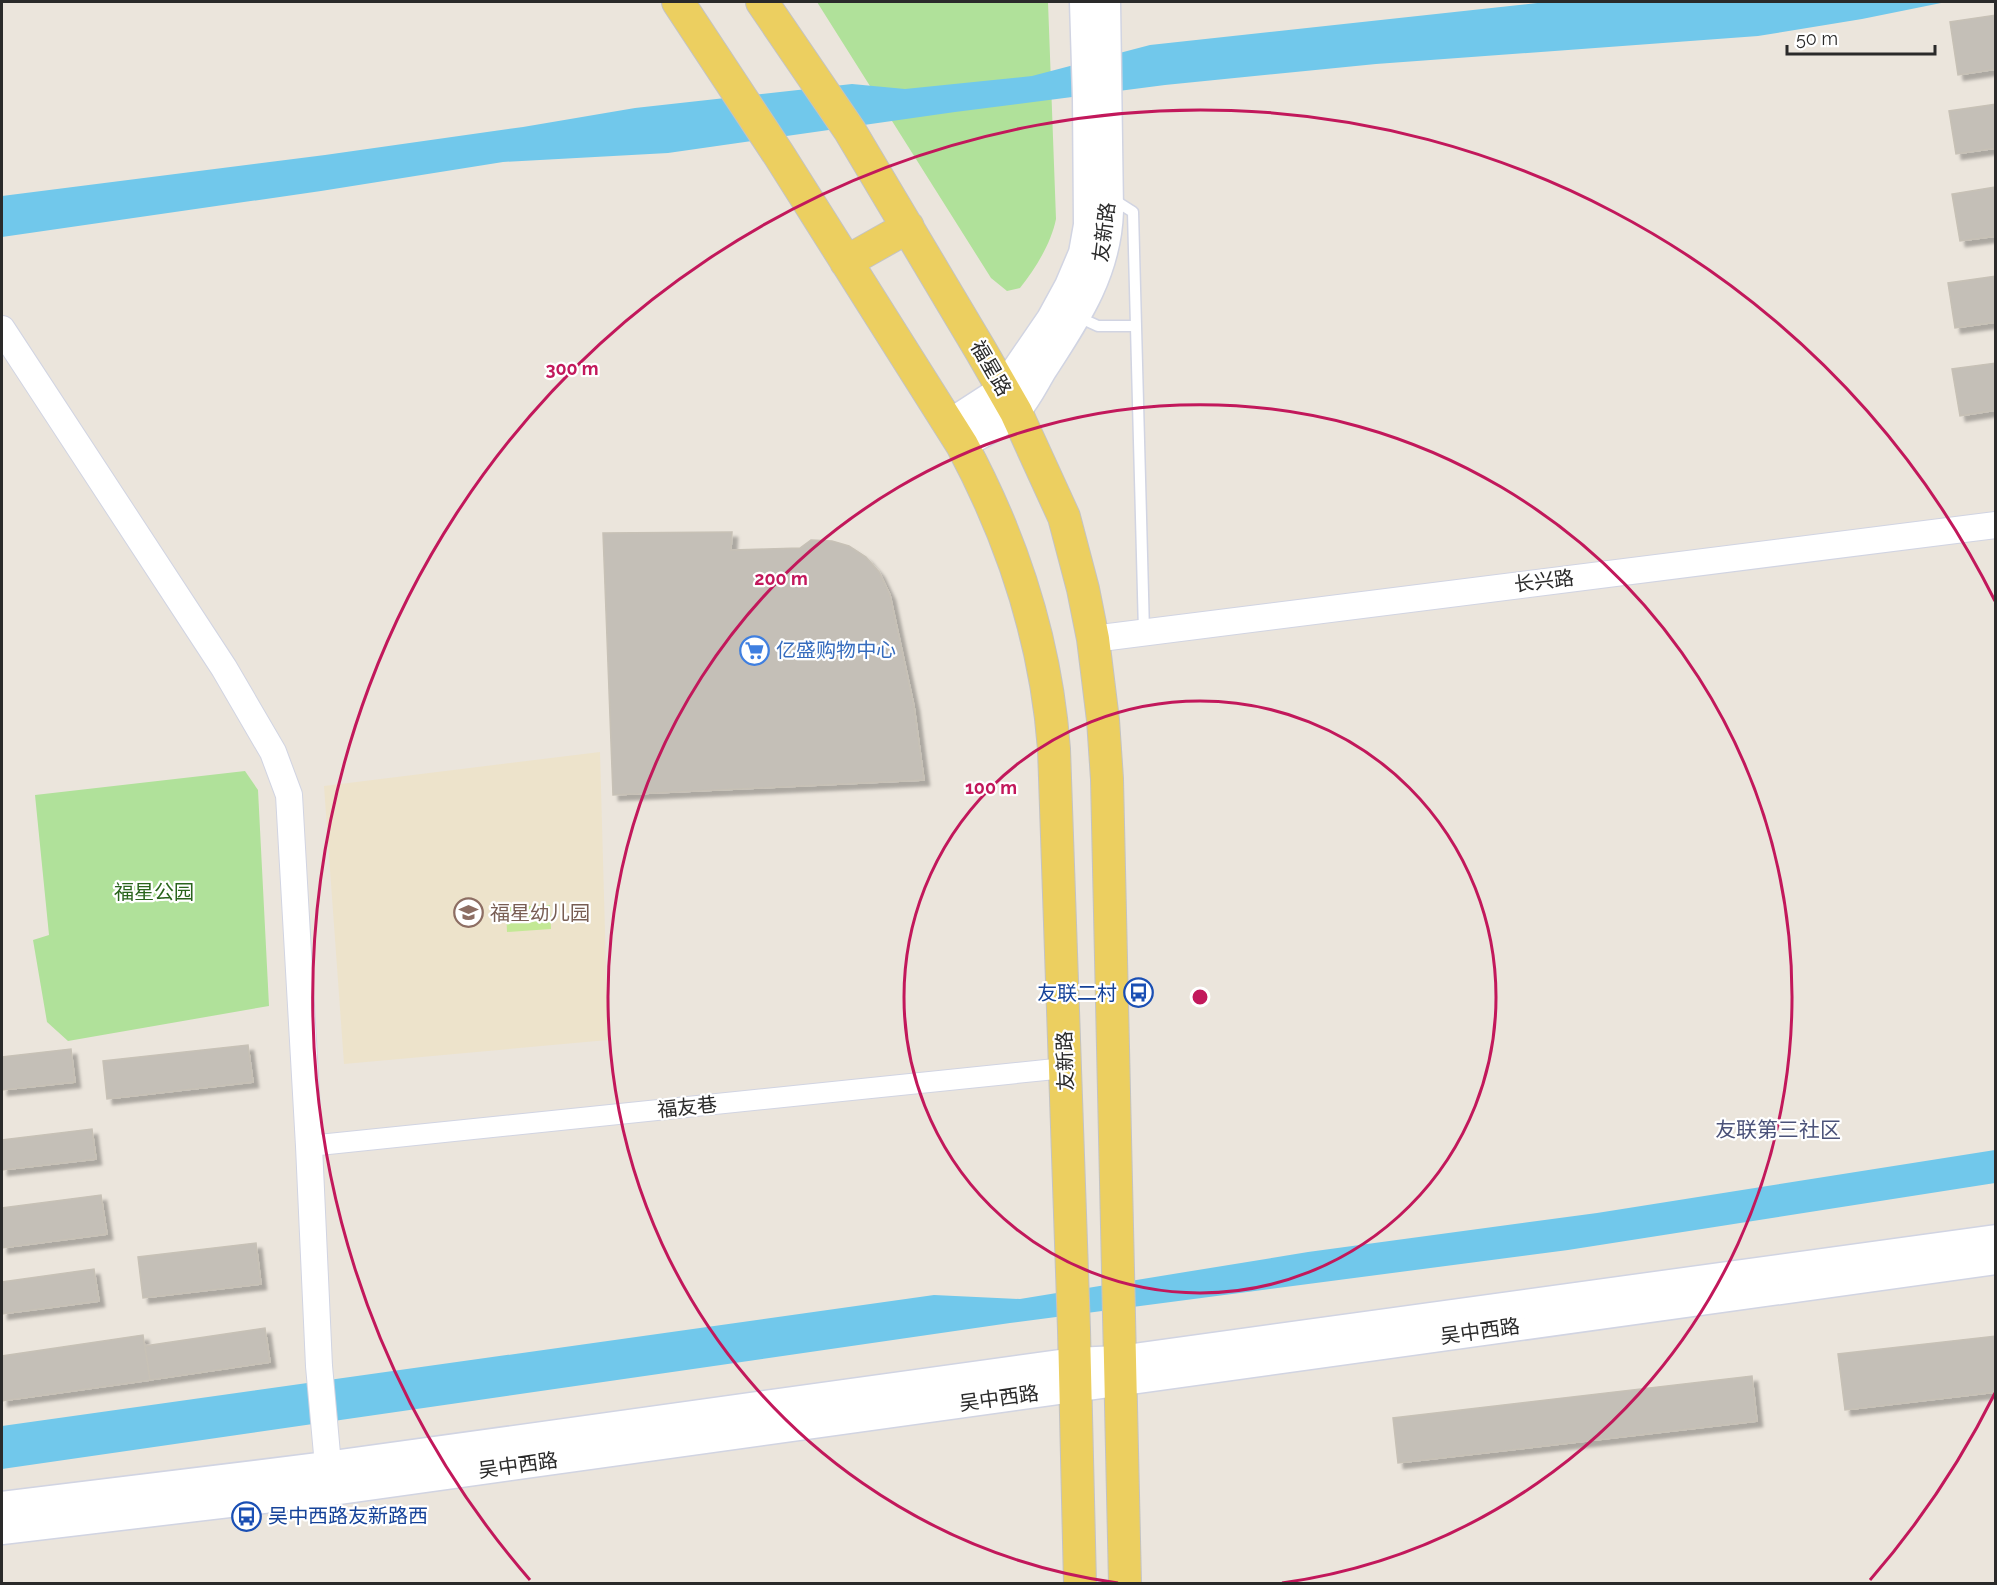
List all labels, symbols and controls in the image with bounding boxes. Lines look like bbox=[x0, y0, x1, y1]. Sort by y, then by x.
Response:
scale bar bbox=[1787, 18, 1936, 56]
text: 50 m bbox=[1796, 28, 1838, 49]
street label: 友新路 bbox=[1088, 201, 1120, 263]
street label: 福星路 bbox=[966, 336, 1016, 400]
text: 300 m bbox=[545, 358, 599, 379]
street label: 长兴路 bbox=[1513, 565, 1575, 597]
text: 200 m bbox=[754, 568, 808, 589]
supermarket icon: 亿盛购物中心 bbox=[739, 634, 771, 666]
place label: 亿盛购物中心 bbox=[776, 638, 896, 662]
text: 100 m bbox=[965, 777, 1017, 798]
park label: 福星公园 bbox=[114, 880, 194, 904]
school or university icon: 福星幼儿园 bbox=[453, 897, 485, 929]
place label: 福星幼儿园 bbox=[490, 901, 590, 925]
bus stop icon: 友联二村 bbox=[1122, 977, 1154, 1009]
place label: 友联二村 bbox=[1037, 981, 1117, 1005]
centre of rings bbox=[1190, 987, 1210, 1007]
street label: 友新路 bbox=[1052, 1031, 1078, 1091]
street label: 福友巷 bbox=[656, 1092, 718, 1122]
district label: 友联第三社区 bbox=[1715, 1117, 1841, 1142]
street label: 吴中西路 bbox=[1439, 1314, 1521, 1348]
street label: 吴中西路 bbox=[958, 1381, 1040, 1415]
street label: 吴中西路 bbox=[477, 1448, 559, 1482]
bus stop icon: 吴中西路友新路西 bbox=[231, 1500, 263, 1532]
place label: 吴中西路友新路西 bbox=[268, 1504, 428, 1528]

